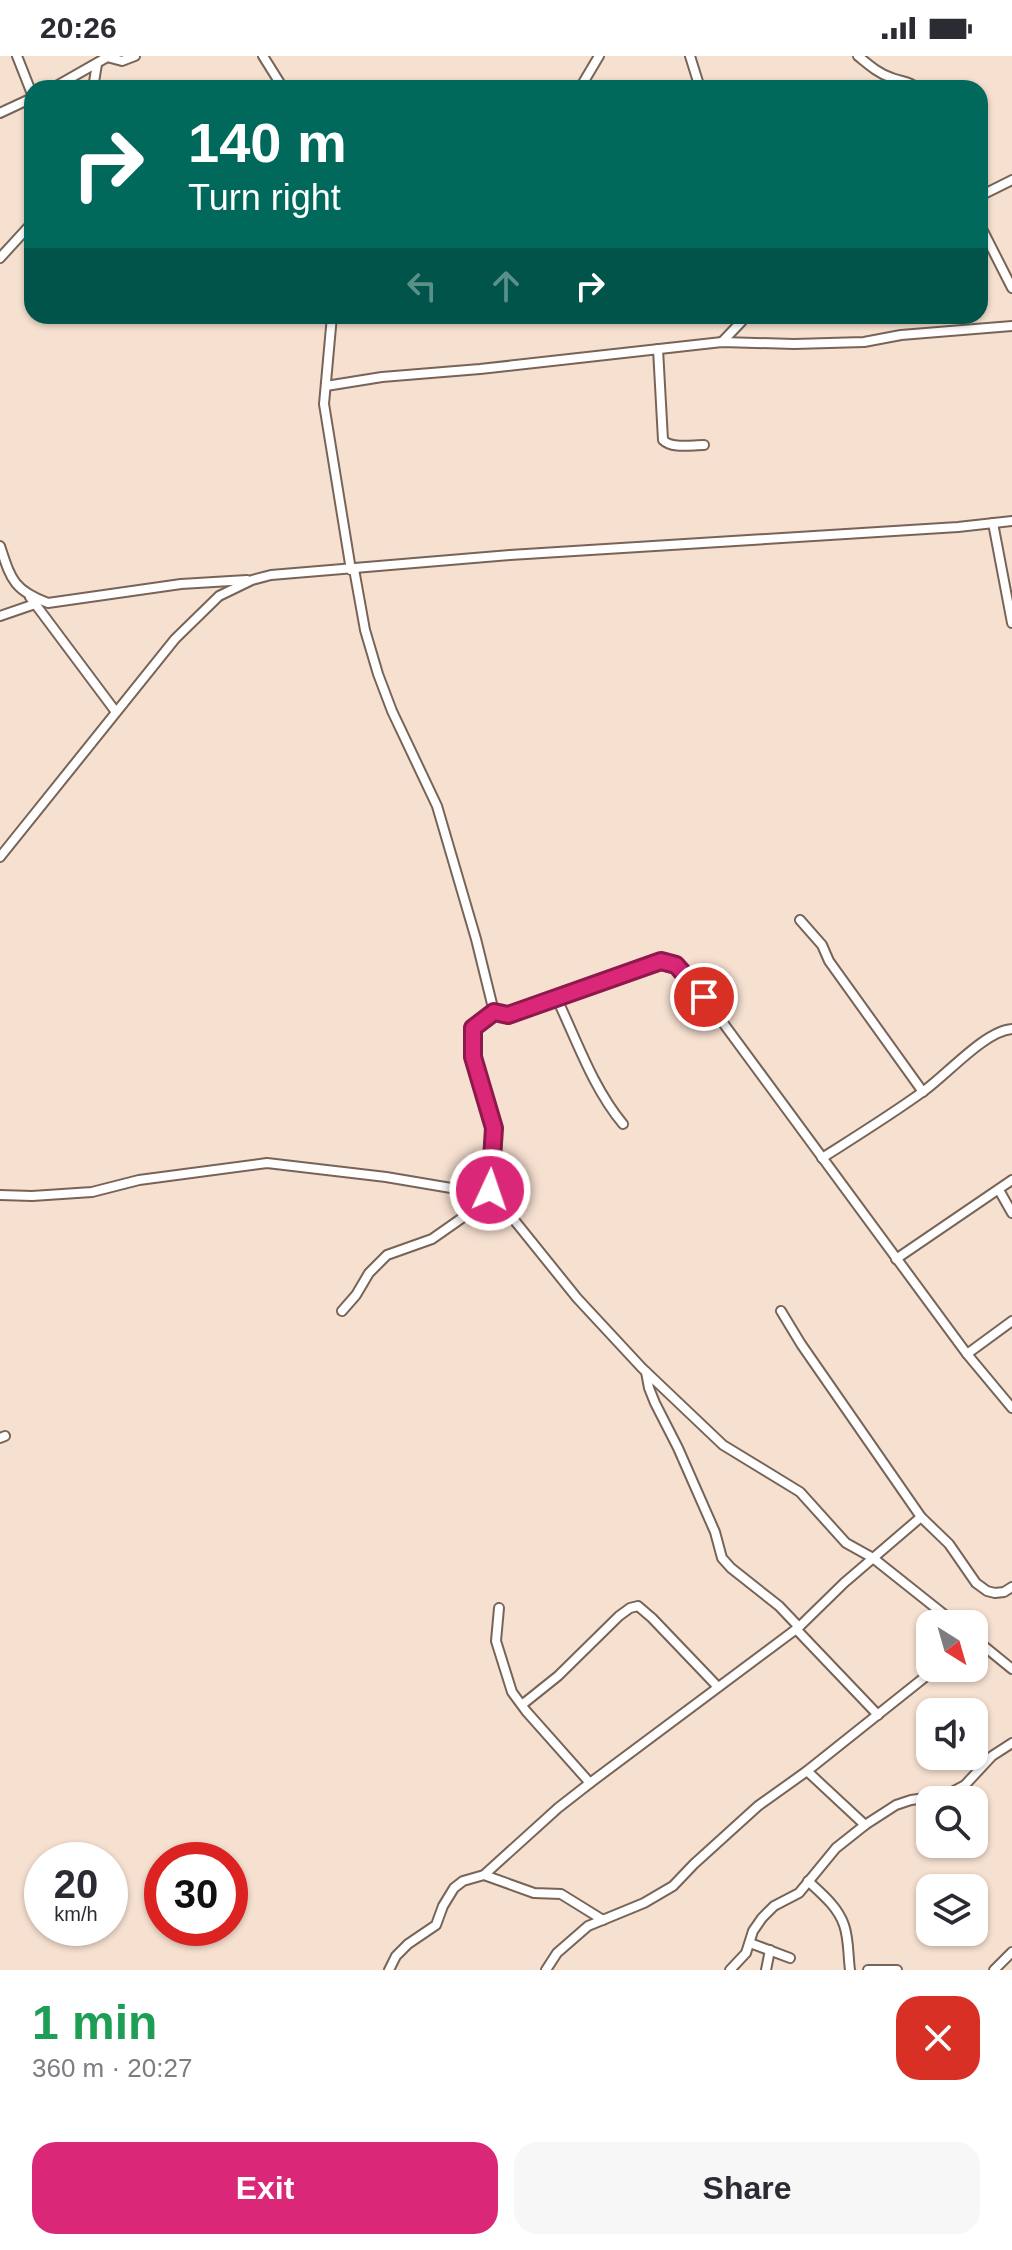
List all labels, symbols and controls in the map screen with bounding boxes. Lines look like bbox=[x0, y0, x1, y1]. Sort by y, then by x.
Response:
text: 20:26 bbox=[40, 11, 117, 44]
text: 140 m bbox=[188, 111, 347, 174]
icon: right bbox=[56, 112, 160, 216]
text: Turn right bbox=[188, 177, 341, 218]
icon: left bbox=[400, 264, 444, 308]
icon: ahead bbox=[484, 264, 528, 308]
icon: right bbox=[568, 264, 612, 308]
pin bbox=[670, 963, 738, 1031]
icon: arrive bbox=[682, 975, 726, 1019]
position arrow bbox=[448, 1148, 532, 1232]
north arrow bbox=[916, 1610, 988, 1682]
map controls bbox=[916, 1610, 988, 1946]
button: sound bbox=[916, 1698, 988, 1770]
button: search bbox=[916, 1786, 988, 1858]
speed limit sign: 30 bbox=[144, 1842, 248, 1946]
text: 20 bbox=[54, 1862, 98, 1906]
button: layers bbox=[916, 1874, 988, 1946]
text: km/h bbox=[54, 1903, 98, 1925]
text: 1 min bbox=[32, 1996, 157, 2049]
button: close bbox=[896, 1996, 980, 2080]
text: 360 m · 20:27 bbox=[32, 2053, 192, 2083]
button: Exit bbox=[32, 2142, 498, 2234]
button: Share bbox=[514, 2142, 980, 2234]

